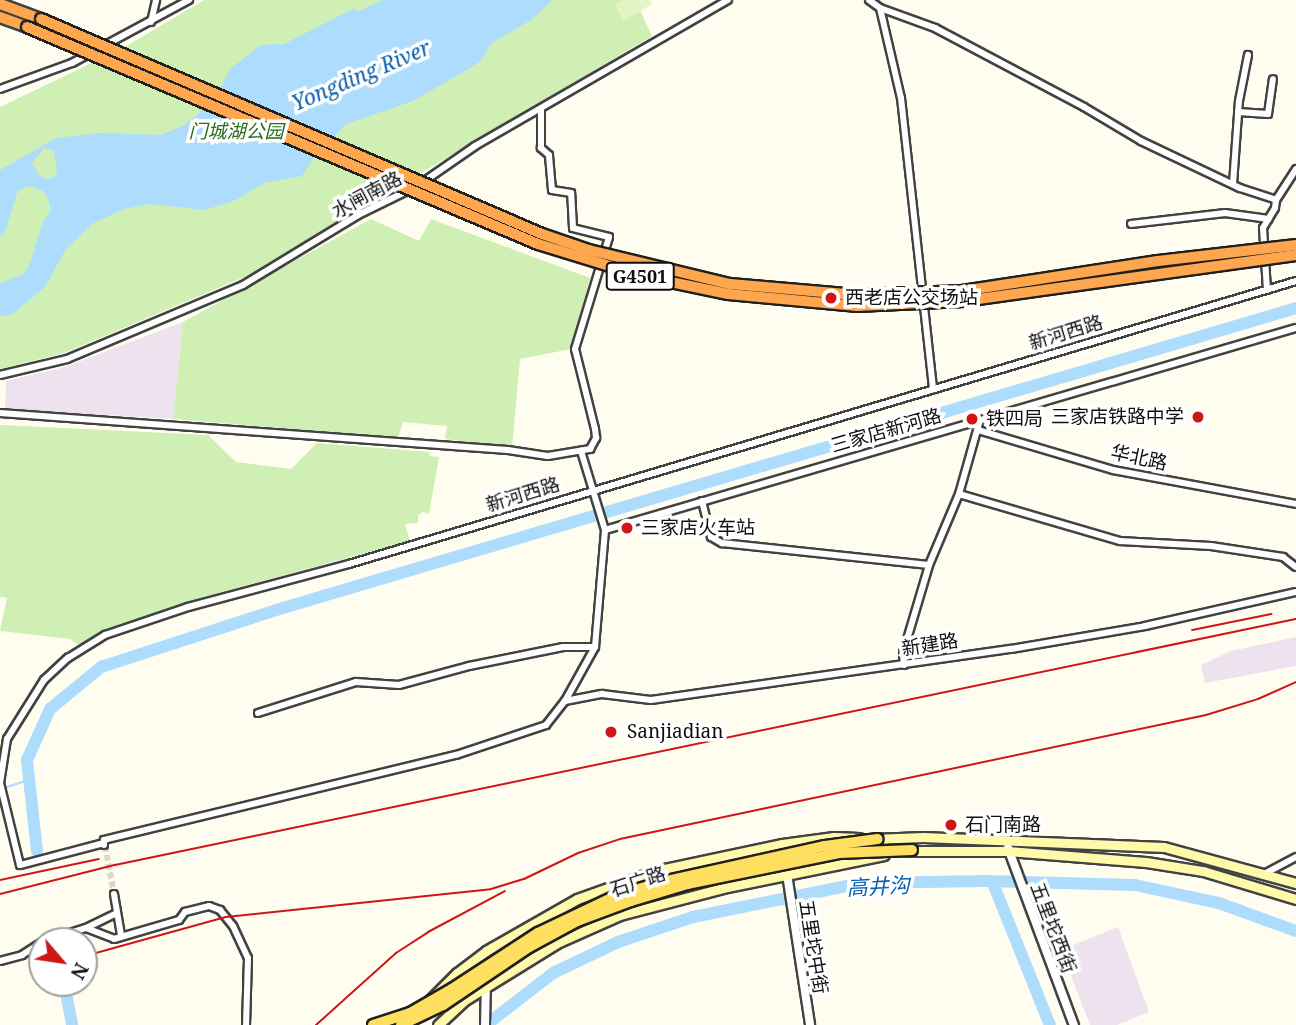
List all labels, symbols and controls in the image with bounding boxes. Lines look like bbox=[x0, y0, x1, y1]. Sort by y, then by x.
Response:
water label: Yongding River bbox=[288, 34, 434, 116]
park label: 门城湖公园 bbox=[189, 121, 283, 143]
street label: 水闸南路 bbox=[328, 167, 406, 223]
road number: G4501 bbox=[605, 262, 675, 290]
place label: 西老店公交场站 bbox=[845, 287, 978, 309]
marker: 西老店公交场站 bbox=[823, 290, 839, 306]
street label: 新河西路 bbox=[1026, 311, 1106, 355]
street label: 三家店新河路 bbox=[828, 404, 944, 458]
place label: 三家店铁路中学 bbox=[1051, 406, 1184, 428]
place label: 铁四局 bbox=[986, 408, 1043, 430]
marker: 三家店铁路中学 bbox=[1190, 409, 1206, 425]
marker: 铁四局 bbox=[964, 411, 980, 427]
street label: 华北路 bbox=[1109, 441, 1169, 475]
street label: 新河西路 bbox=[483, 473, 563, 517]
place label: 三家店火车站 bbox=[641, 517, 755, 539]
marker: 三家店火车站 bbox=[619, 520, 635, 536]
street label: 新建路 bbox=[900, 629, 960, 661]
place label: Sanjiadian bbox=[627, 721, 723, 743]
marker: Sanjiadian bbox=[601, 722, 621, 742]
place label: 石门南路 bbox=[965, 814, 1041, 836]
marker: 石门南路 bbox=[943, 817, 959, 833]
street label: 石广路 bbox=[607, 862, 669, 902]
water label: 高井沟 bbox=[846, 872, 910, 900]
street label: 五里坨西街 bbox=[1025, 880, 1081, 976]
street label: 五里坨中街 bbox=[794, 898, 832, 996]
north arrow bbox=[28, 927, 98, 997]
text: N bbox=[65, 958, 95, 984]

